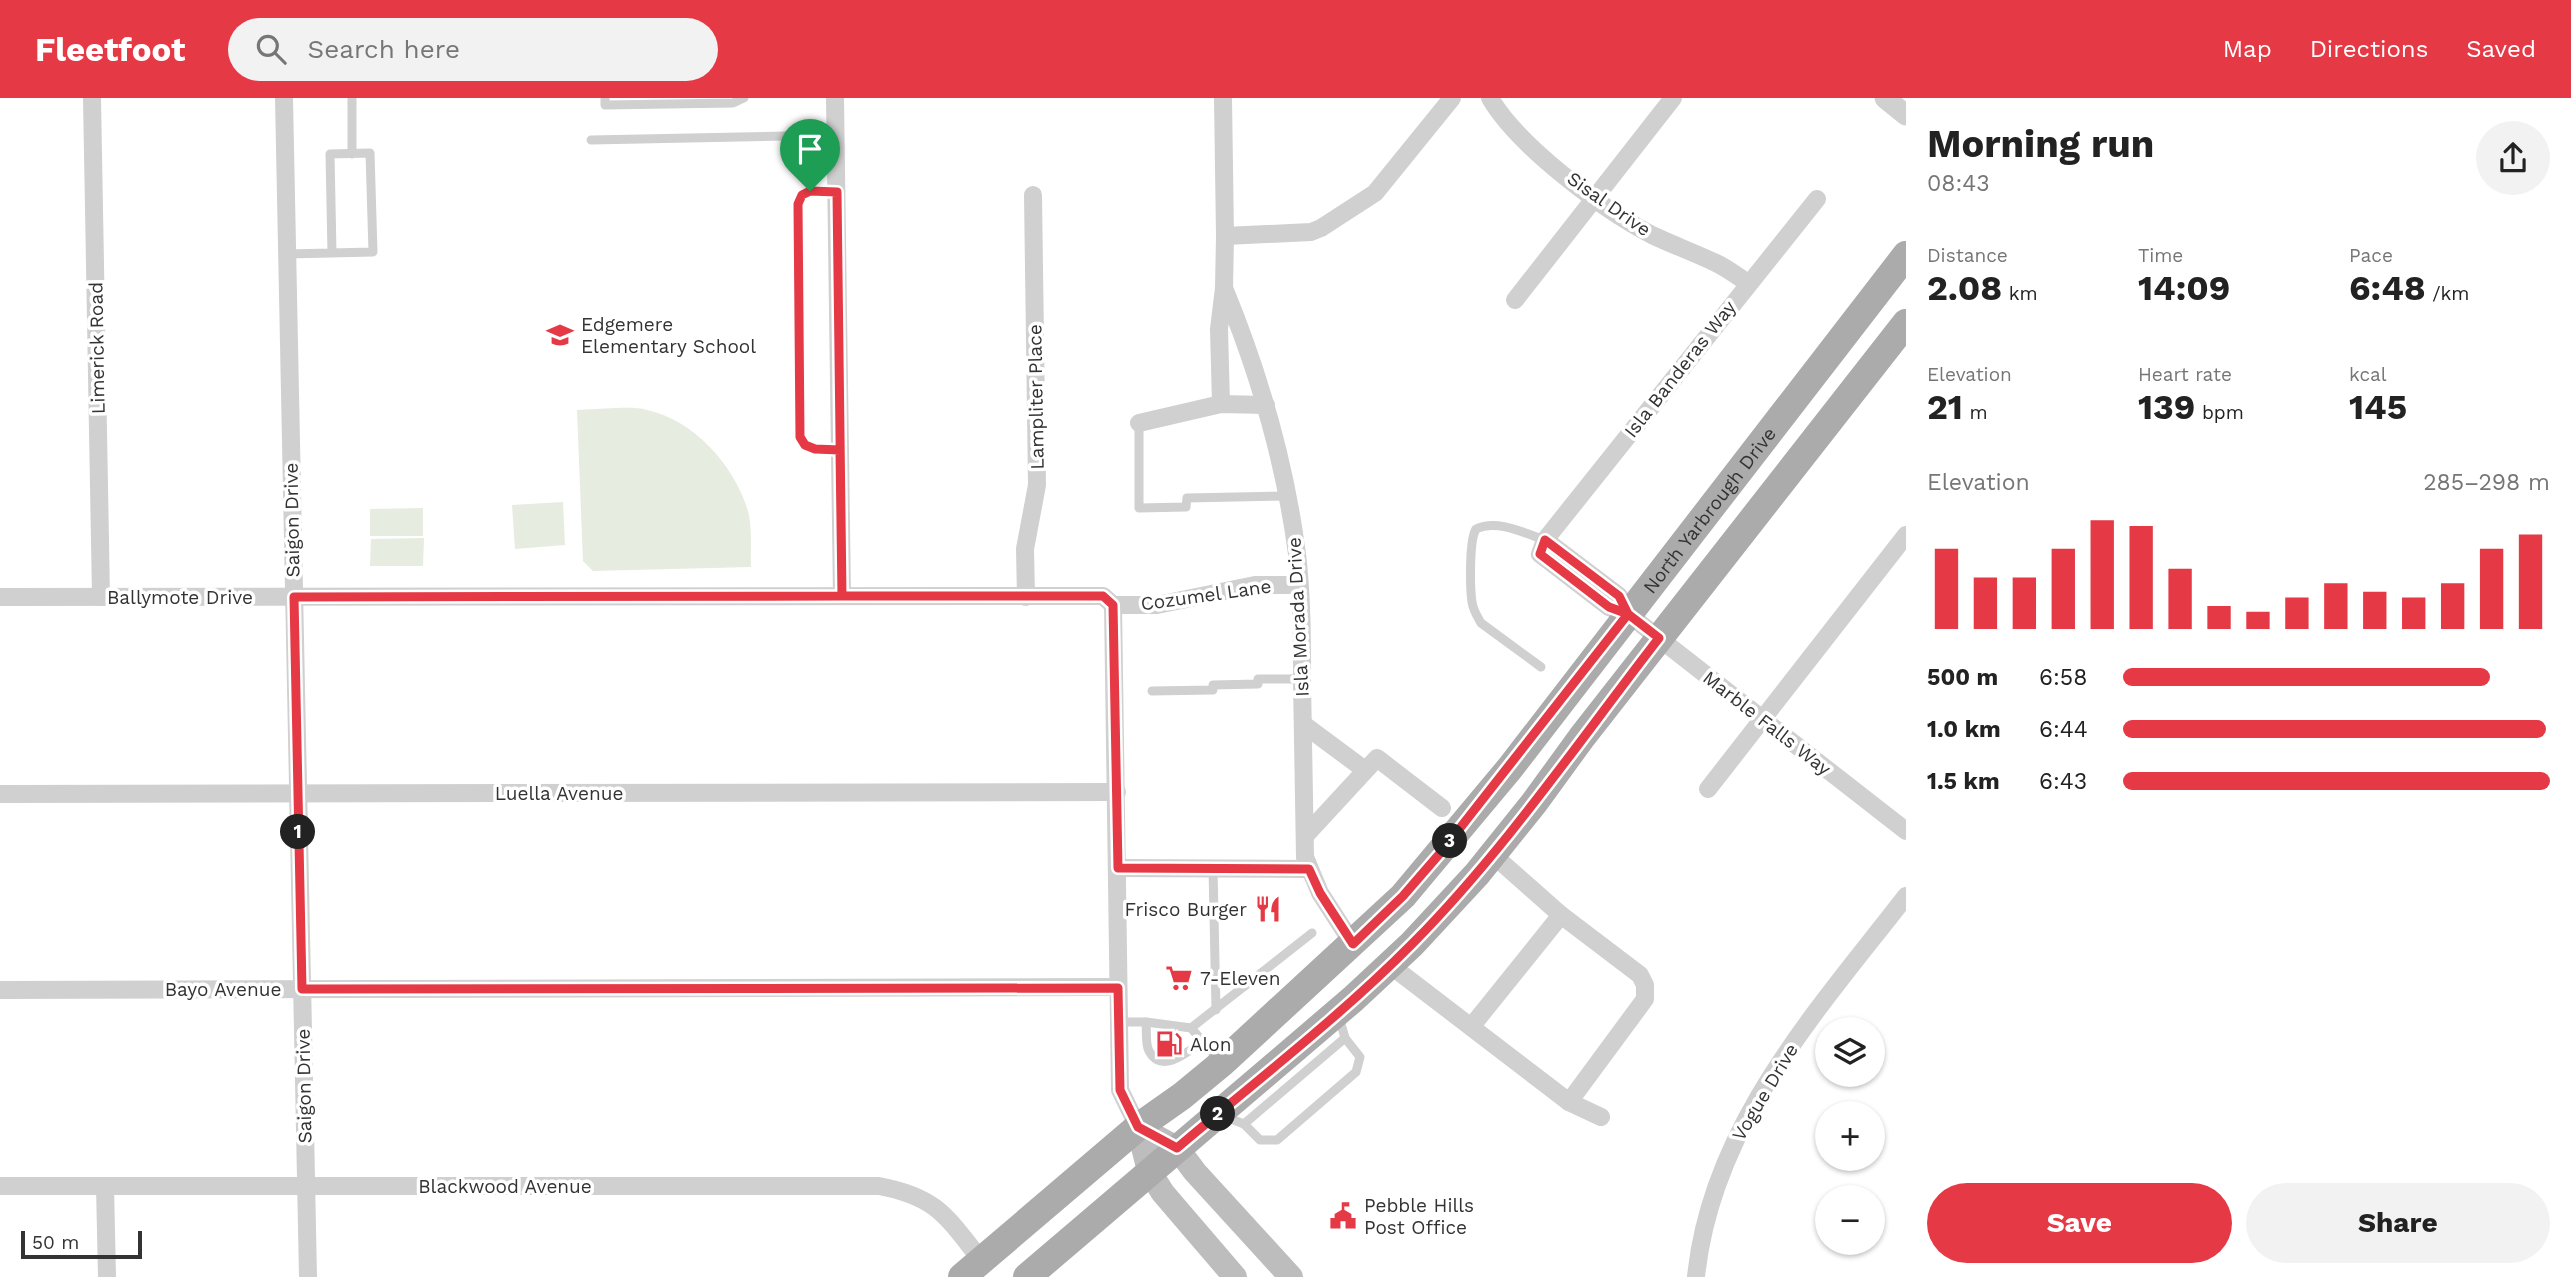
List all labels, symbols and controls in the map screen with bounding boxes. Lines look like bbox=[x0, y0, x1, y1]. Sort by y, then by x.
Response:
search box bbox=[228, 18, 718, 81]
text: Fleetfoot bbox=[35, 30, 186, 69]
icon: search bbox=[252, 30, 290, 68]
text: Search here bbox=[308, 34, 460, 64]
text: Map bbox=[2223, 35, 2272, 63]
text: Directions bbox=[2310, 35, 2428, 63]
text: Saved bbox=[2466, 35, 2536, 63]
pin bbox=[780, 119, 840, 191]
button: share bbox=[2476, 121, 2550, 195]
text: Morning run bbox=[1927, 122, 2154, 166]
icon: arrive bbox=[791, 130, 829, 168]
street label: Sisal Drive bbox=[1563, 167, 1655, 241]
text: 08:43 bbox=[1927, 170, 1990, 197]
text: Distance bbox=[1927, 244, 2008, 267]
text: Time bbox=[2138, 244, 2183, 267]
text: Pace bbox=[2349, 244, 2393, 267]
text: 2.08 bbox=[1927, 267, 2002, 309]
text: 14:09 bbox=[2138, 267, 2230, 309]
text: 6:48 bbox=[2349, 267, 2426, 309]
street label: Limerick Road bbox=[84, 282, 110, 414]
text: km bbox=[2002, 282, 2038, 305]
text: /km bbox=[2426, 282, 2469, 305]
street label: Isla Banderas Way bbox=[1619, 296, 1741, 442]
place label: Edgemere Elementary School bbox=[581, 313, 756, 358]
school or university icon: Edgemere Elementary School bbox=[545, 320, 575, 350]
street label: Lampliter Place bbox=[1023, 324, 1049, 470]
text: Elevation bbox=[1927, 363, 2012, 386]
text: Heart rate bbox=[2138, 363, 2232, 386]
text: kcal bbox=[2349, 363, 2387, 386]
text: 21 bbox=[1927, 386, 1963, 428]
text: 139 bbox=[2138, 386, 2195, 428]
text: 145 bbox=[2349, 386, 2407, 428]
text: m bbox=[1963, 401, 1988, 424]
text: bpm bbox=[2195, 401, 2244, 424]
street label: North Yarbrough Drive bbox=[1638, 422, 1781, 598]
street label: Saigon Drive bbox=[279, 462, 305, 578]
text: Elevation bbox=[1927, 469, 2030, 496]
text: 285–298 m bbox=[2423, 469, 2550, 496]
street label: Isla Morada Drive bbox=[1282, 537, 1314, 697]
street label: Cozumel Lane bbox=[1139, 574, 1273, 616]
street label: Ballymote Drive bbox=[107, 586, 253, 609]
text: 500 m bbox=[1927, 664, 1998, 691]
text: 6:58 bbox=[2039, 664, 2087, 691]
street label: Marble Falls Way bbox=[1698, 666, 1836, 780]
text: 1.0 km bbox=[1927, 716, 2001, 743]
text: 6:44 bbox=[2039, 716, 2088, 743]
text: 1.5 km bbox=[1927, 768, 2000, 795]
text: 6:43 bbox=[2039, 768, 2087, 795]
street label: Luella Avenue bbox=[495, 782, 623, 805]
pin: 1 bbox=[280, 814, 316, 850]
text: 1 bbox=[293, 820, 302, 843]
pin: 3 bbox=[1432, 824, 1468, 858]
text: 3 bbox=[1444, 829, 1455, 852]
restaurant icon: Frisco Burger bbox=[1253, 894, 1283, 924]
place label: Frisco Burger bbox=[1125, 898, 1247, 921]
supermarket icon: 7-Eleven bbox=[1164, 963, 1194, 993]
place label: 7-Eleven bbox=[1200, 967, 1281, 990]
street label: Bayo Avenue bbox=[165, 978, 281, 1001]
map controls bbox=[1815, 1017, 1885, 1255]
button: layers bbox=[1815, 1017, 1885, 1087]
street label: Saigon Drive bbox=[291, 1028, 317, 1144]
fuel station icon: Alon bbox=[1154, 1029, 1184, 1059]
place label: Alon bbox=[1190, 1033, 1232, 1056]
street label: Vogue Drive bbox=[1727, 1039, 1803, 1145]
pin: 2 bbox=[1200, 1096, 1236, 1132]
button: + bbox=[1815, 1101, 1885, 1171]
text: 2 bbox=[1212, 1102, 1223, 1125]
street label: Blackwood Avenue bbox=[418, 1175, 592, 1198]
button: Save bbox=[1927, 1183, 2232, 1263]
button: Share bbox=[2246, 1183, 2550, 1263]
button: − bbox=[1815, 1185, 1885, 1255]
place label: Pebble Hills Post Office bbox=[1364, 1194, 1474, 1239]
public building icon: Pebble Hills Post Office bbox=[1328, 1201, 1358, 1231]
scale bar bbox=[21, 1228, 142, 1260]
text: 50 m bbox=[32, 1231, 79, 1254]

